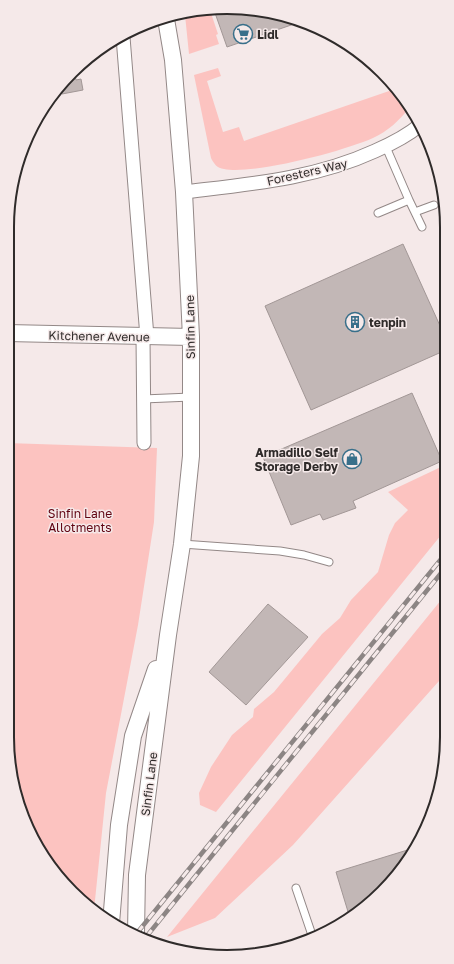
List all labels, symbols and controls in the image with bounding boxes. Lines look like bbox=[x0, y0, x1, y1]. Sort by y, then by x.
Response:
supermarket icon: Lidl bbox=[232, 23, 254, 45]
place label: Lidl bbox=[257, 27, 279, 42]
street label: Foresters Way bbox=[265, 155, 349, 189]
street label: Sinfin Lane bbox=[182, 295, 198, 359]
building icon: tenpin bbox=[344, 311, 366, 333]
place label: tenpin bbox=[369, 315, 406, 330]
street label: Kitchener Avenue bbox=[48, 328, 150, 344]
place label: Armadillo Self Storage Derby bbox=[254, 445, 339, 474]
shop icon: Armadillo Self Storage Derby bbox=[341, 448, 363, 470]
park label: Sinfin Lane Allotments bbox=[48, 506, 112, 535]
street label: Sinfin Lane bbox=[138, 751, 160, 817]

